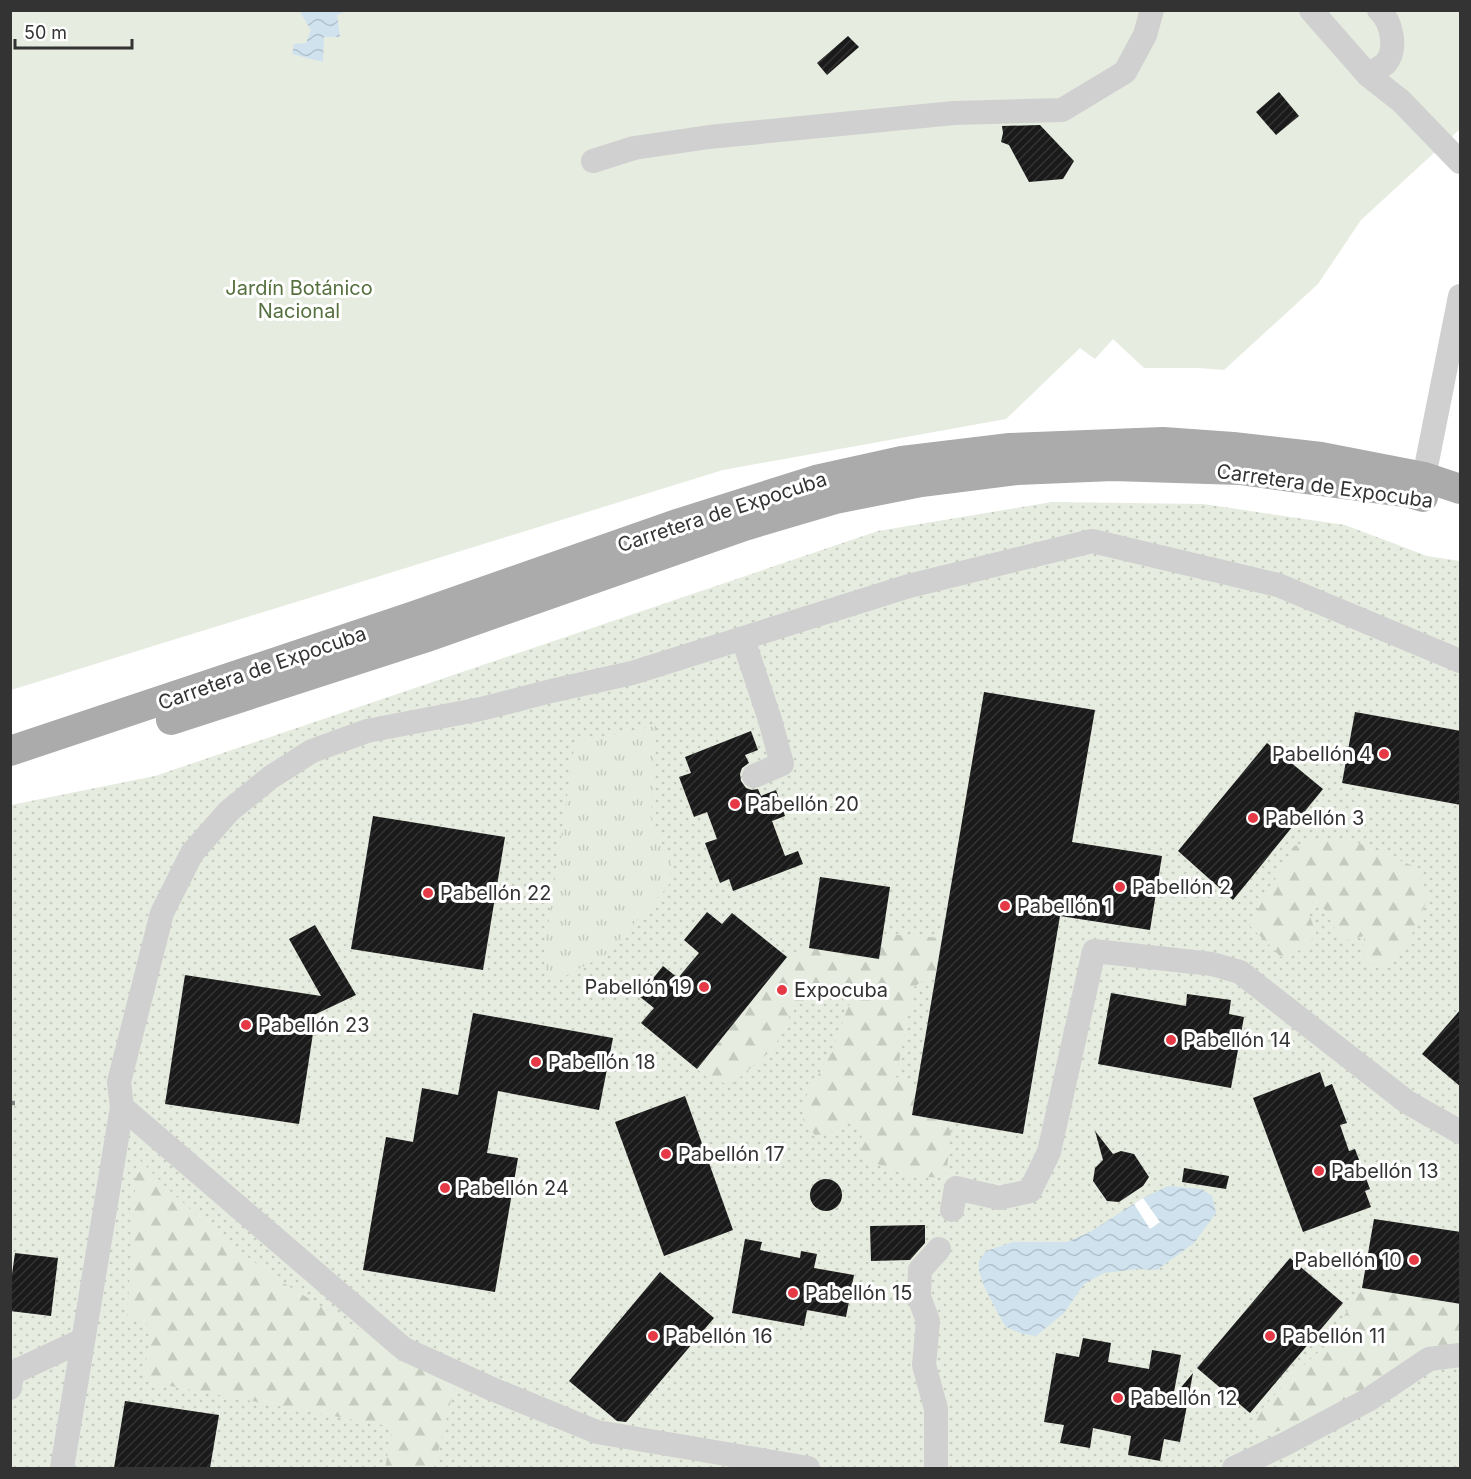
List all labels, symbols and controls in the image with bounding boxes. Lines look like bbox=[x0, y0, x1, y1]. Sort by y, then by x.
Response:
scale bar bbox=[15, 12, 132, 50]
text: 50 m bbox=[24, 22, 67, 43]
park label: Jardín Botánico Nacional bbox=[225, 276, 373, 323]
street label: Carretera de Expocuba bbox=[1215, 459, 1435, 513]
street label: Carretera de Expocuba bbox=[614, 467, 830, 557]
street label: Carretera de Expocuba bbox=[155, 621, 369, 715]
place label: Pabellón 4 bbox=[1272, 742, 1372, 766]
marker: Pabellón 4 bbox=[1377, 747, 1391, 761]
place label: Pabellón 20 bbox=[747, 792, 859, 816]
marker: Pabellón 20 bbox=[728, 797, 742, 811]
place label: Pabellón 3 bbox=[1265, 806, 1364, 830]
marker: Pabellón 3 bbox=[1246, 811, 1260, 825]
place label: Pabellón 2 bbox=[1132, 875, 1231, 899]
marker: Pabellón 2 bbox=[1113, 880, 1127, 894]
place label: Pabellón 22 bbox=[440, 881, 551, 905]
marker: Pabellón 22 bbox=[421, 886, 435, 900]
place label: Pabellón 1 bbox=[1017, 894, 1112, 918]
marker: Pabellón 1 bbox=[998, 899, 1012, 913]
place label: Pabellón 19 bbox=[584, 975, 692, 999]
place label: Expocuba bbox=[794, 978, 888, 1002]
marker: Pabellón 19 bbox=[697, 980, 711, 994]
marker: Expocuba bbox=[775, 983, 789, 997]
place label: Pabellón 23 bbox=[258, 1013, 370, 1037]
marker: Pabellón 23 bbox=[239, 1018, 253, 1032]
place label: Pabellón 14 bbox=[1183, 1028, 1291, 1052]
marker: Pabellón 14 bbox=[1164, 1033, 1178, 1047]
place label: Pabellón 18 bbox=[548, 1050, 656, 1074]
marker: Pabellón 18 bbox=[529, 1055, 543, 1069]
place label: Pabellón 17 bbox=[678, 1142, 784, 1166]
marker: Pabellón 17 bbox=[659, 1147, 673, 1161]
place label: Pabellón 13 bbox=[1331, 1159, 1439, 1183]
marker: Pabellón 13 bbox=[1312, 1164, 1326, 1178]
place label: Pabellón 24 bbox=[457, 1176, 569, 1200]
marker: Pabellón 24 bbox=[438, 1181, 452, 1195]
place label: Pabellón 10 bbox=[1294, 1248, 1402, 1272]
marker: Pabellón 10 bbox=[1407, 1253, 1421, 1267]
place label: Pabellón 15 bbox=[805, 1281, 912, 1305]
marker: Pabellón 15 bbox=[786, 1286, 800, 1300]
place label: Pabellón 16 bbox=[665, 1324, 773, 1348]
place label: Pabellón 11 bbox=[1282, 1324, 1385, 1348]
marker: Pabellón 16 bbox=[646, 1329, 660, 1343]
marker: Pabellón 11 bbox=[1263, 1329, 1277, 1343]
place label: Pabellón 12 bbox=[1130, 1386, 1237, 1410]
marker: Pabellón 12 bbox=[1111, 1391, 1125, 1405]

